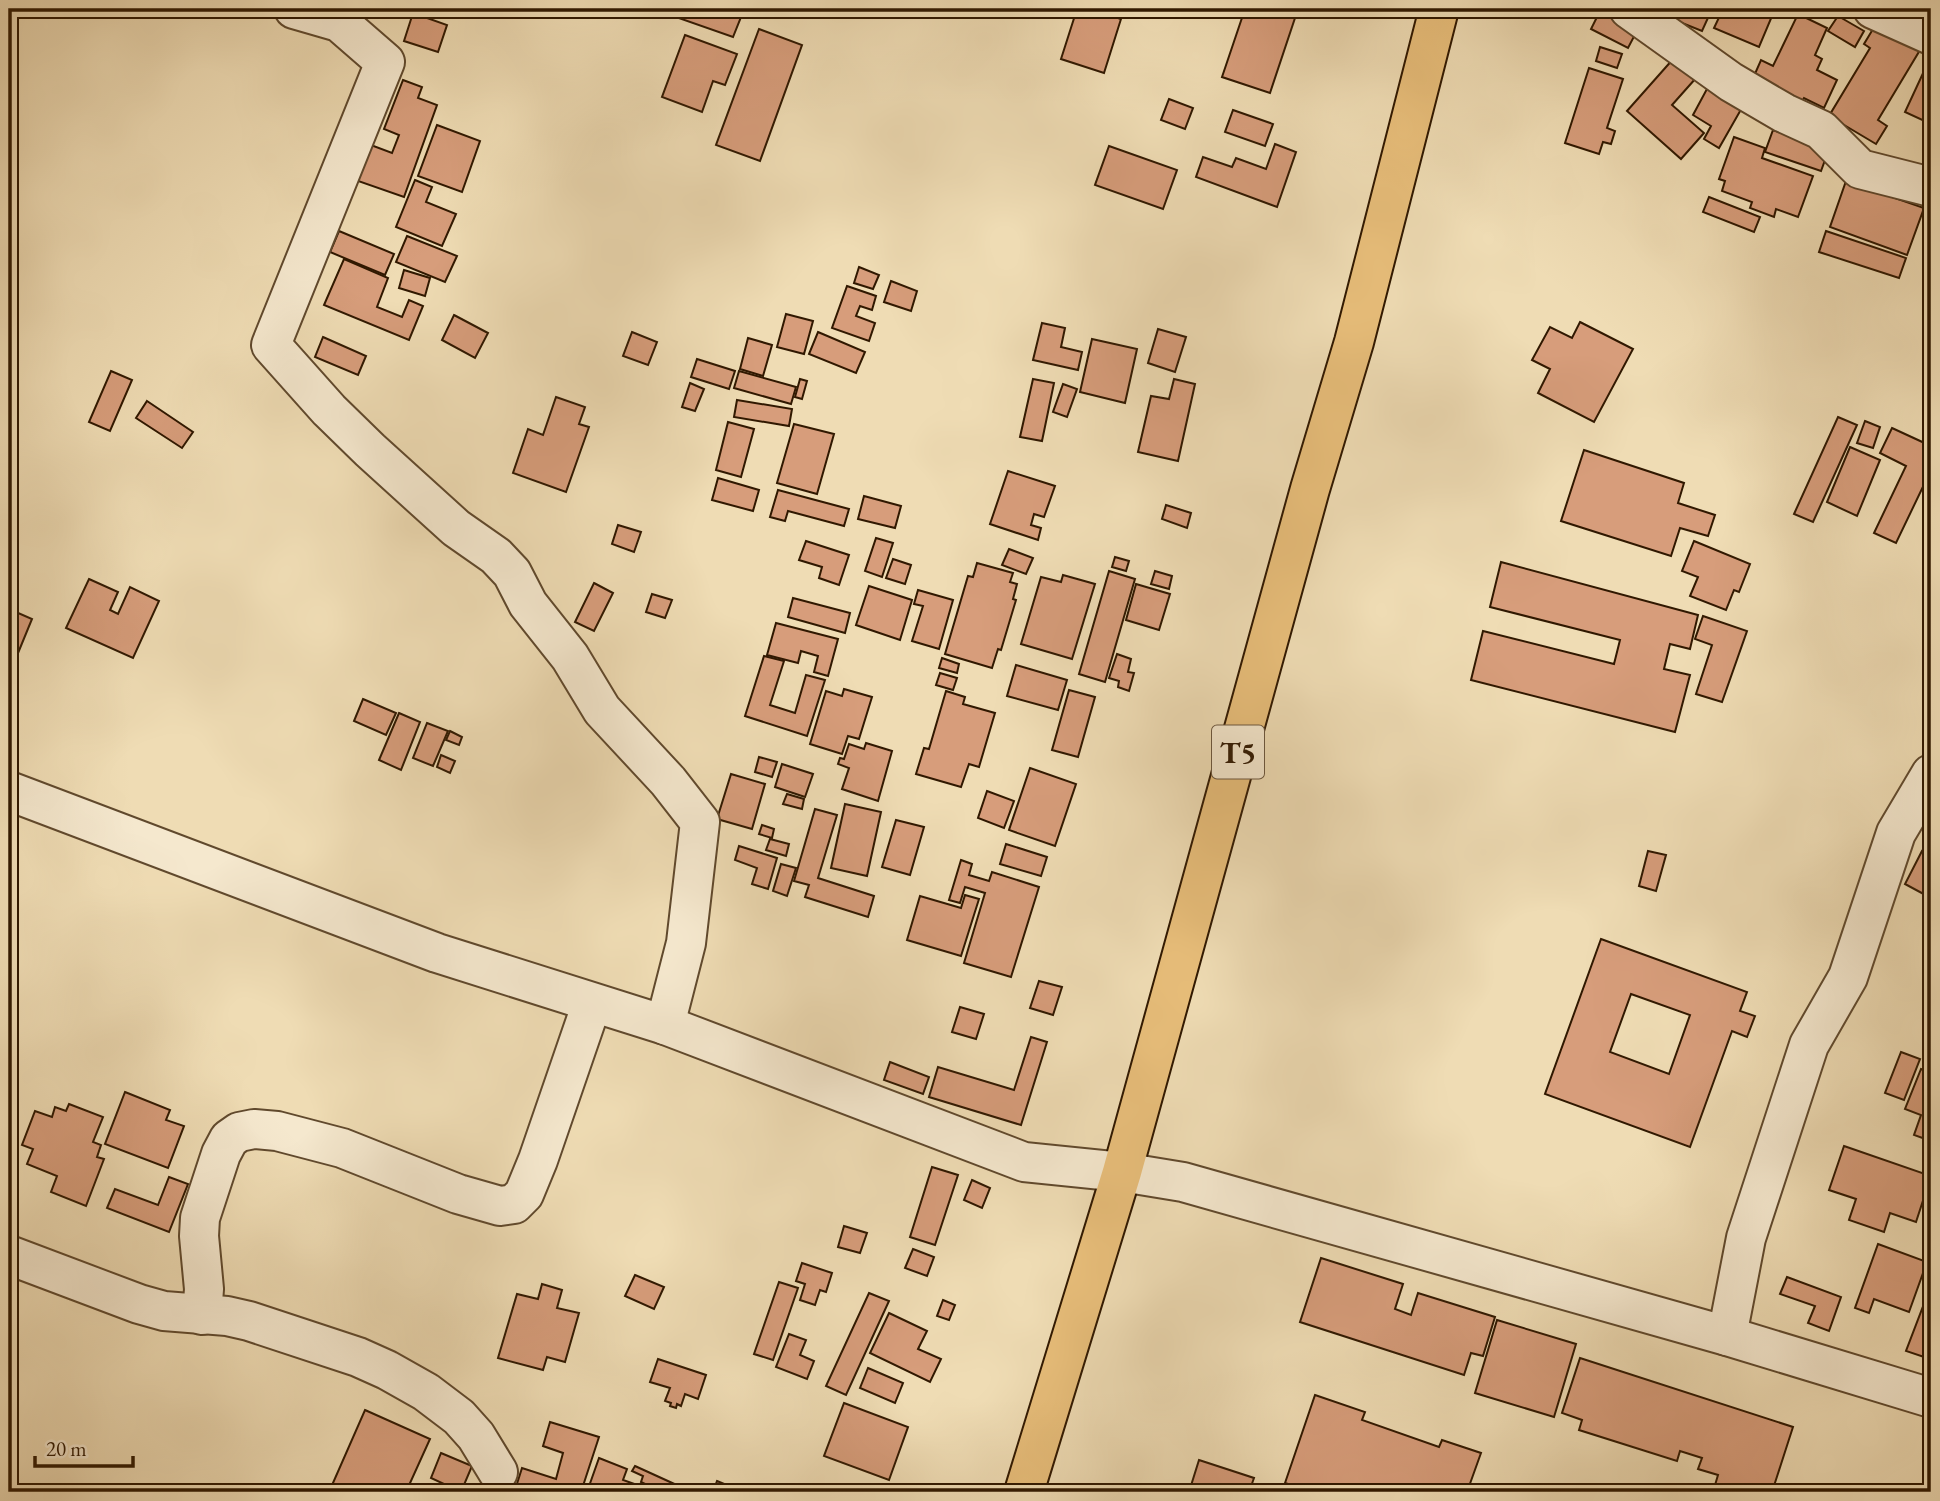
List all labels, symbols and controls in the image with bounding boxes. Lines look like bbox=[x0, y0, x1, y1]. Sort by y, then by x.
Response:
road number: T5 bbox=[1212, 726, 1264, 778]
scale bar bbox=[35, 1424, 133, 1468]
text: 20 m bbox=[46, 1435, 87, 1462]

